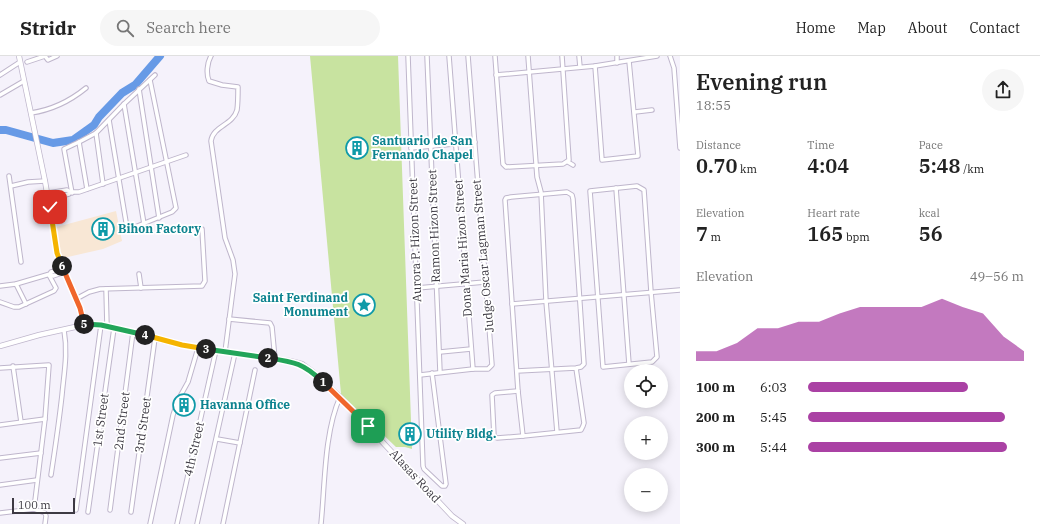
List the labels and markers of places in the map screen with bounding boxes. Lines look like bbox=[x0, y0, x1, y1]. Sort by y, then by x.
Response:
place label: Santuario de San Fernando Chapel bbox=[372, 133, 473, 162]
building icon: Santuario de San Fernando Chapel bbox=[344, 135, 370, 161]
pin bbox=[33, 190, 67, 224]
building icon: Bihon Factory bbox=[90, 216, 116, 242]
place label: Bihon Factory bbox=[118, 221, 201, 236]
pin: 6 bbox=[52, 256, 72, 276]
place label: Saint Ferdinand Monument bbox=[253, 290, 349, 319]
place icon: Saint Ferdinand Monument bbox=[351, 292, 377, 318]
pin: 5 bbox=[74, 314, 94, 334]
pin: 4 bbox=[135, 325, 155, 345]
pin: 3 bbox=[196, 339, 216, 359]
pin: 2 bbox=[258, 348, 278, 368]
pin: 1 bbox=[313, 372, 333, 392]
building icon: Havanna Office bbox=[171, 392, 197, 418]
place label: Havanna Office bbox=[200, 397, 290, 412]
pin bbox=[351, 409, 385, 443]
building icon: Utility Bldg. bbox=[397, 421, 423, 447]
place label: Utility Bldg. bbox=[426, 426, 496, 441]

